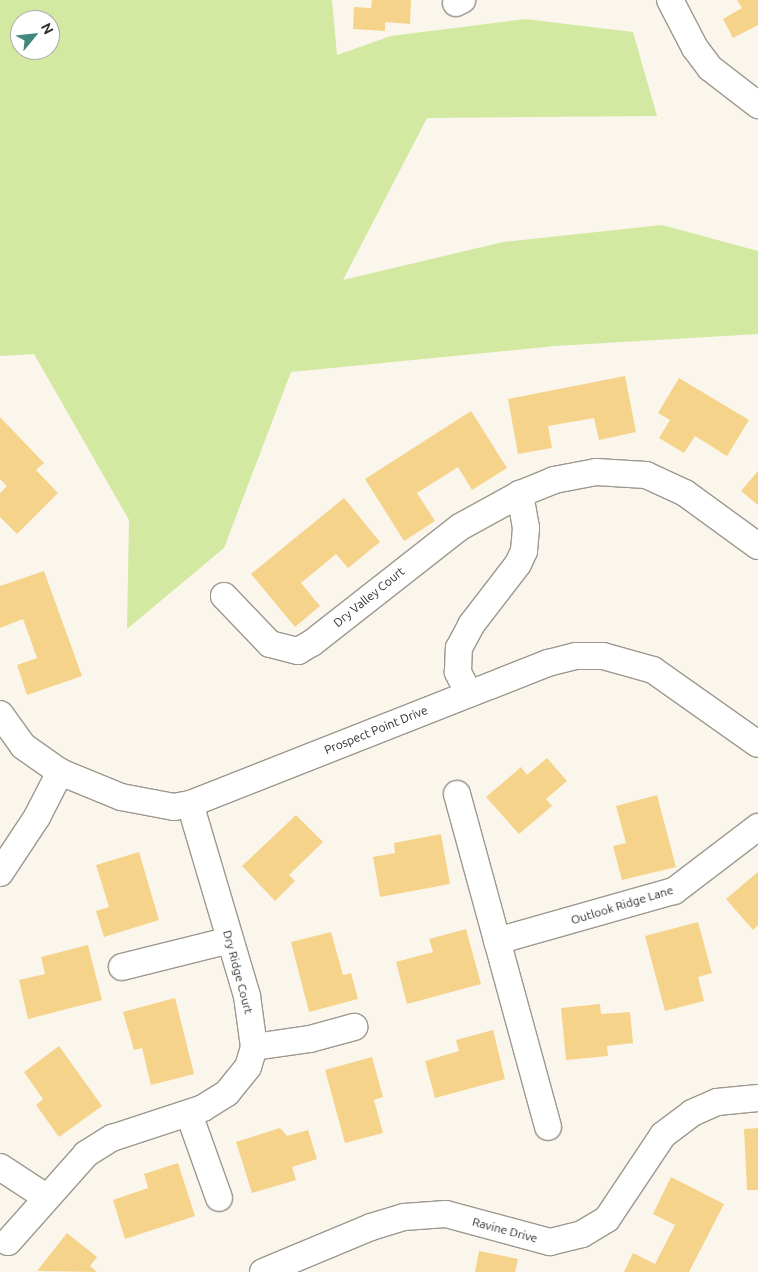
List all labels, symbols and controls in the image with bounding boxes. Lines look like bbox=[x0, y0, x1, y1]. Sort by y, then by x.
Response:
north arrow bbox=[10, 10, 60, 60]
text: N bbox=[38, 20, 57, 37]
street label: Dry Valley Court bbox=[331, 564, 407, 630]
street label: Prospect Point Drive bbox=[322, 703, 430, 757]
street label: Outlook Ridge Lane bbox=[569, 883, 675, 927]
street label: Dry Ridge Court bbox=[220, 929, 256, 1015]
street label: Ravine Drive bbox=[471, 1214, 539, 1246]

